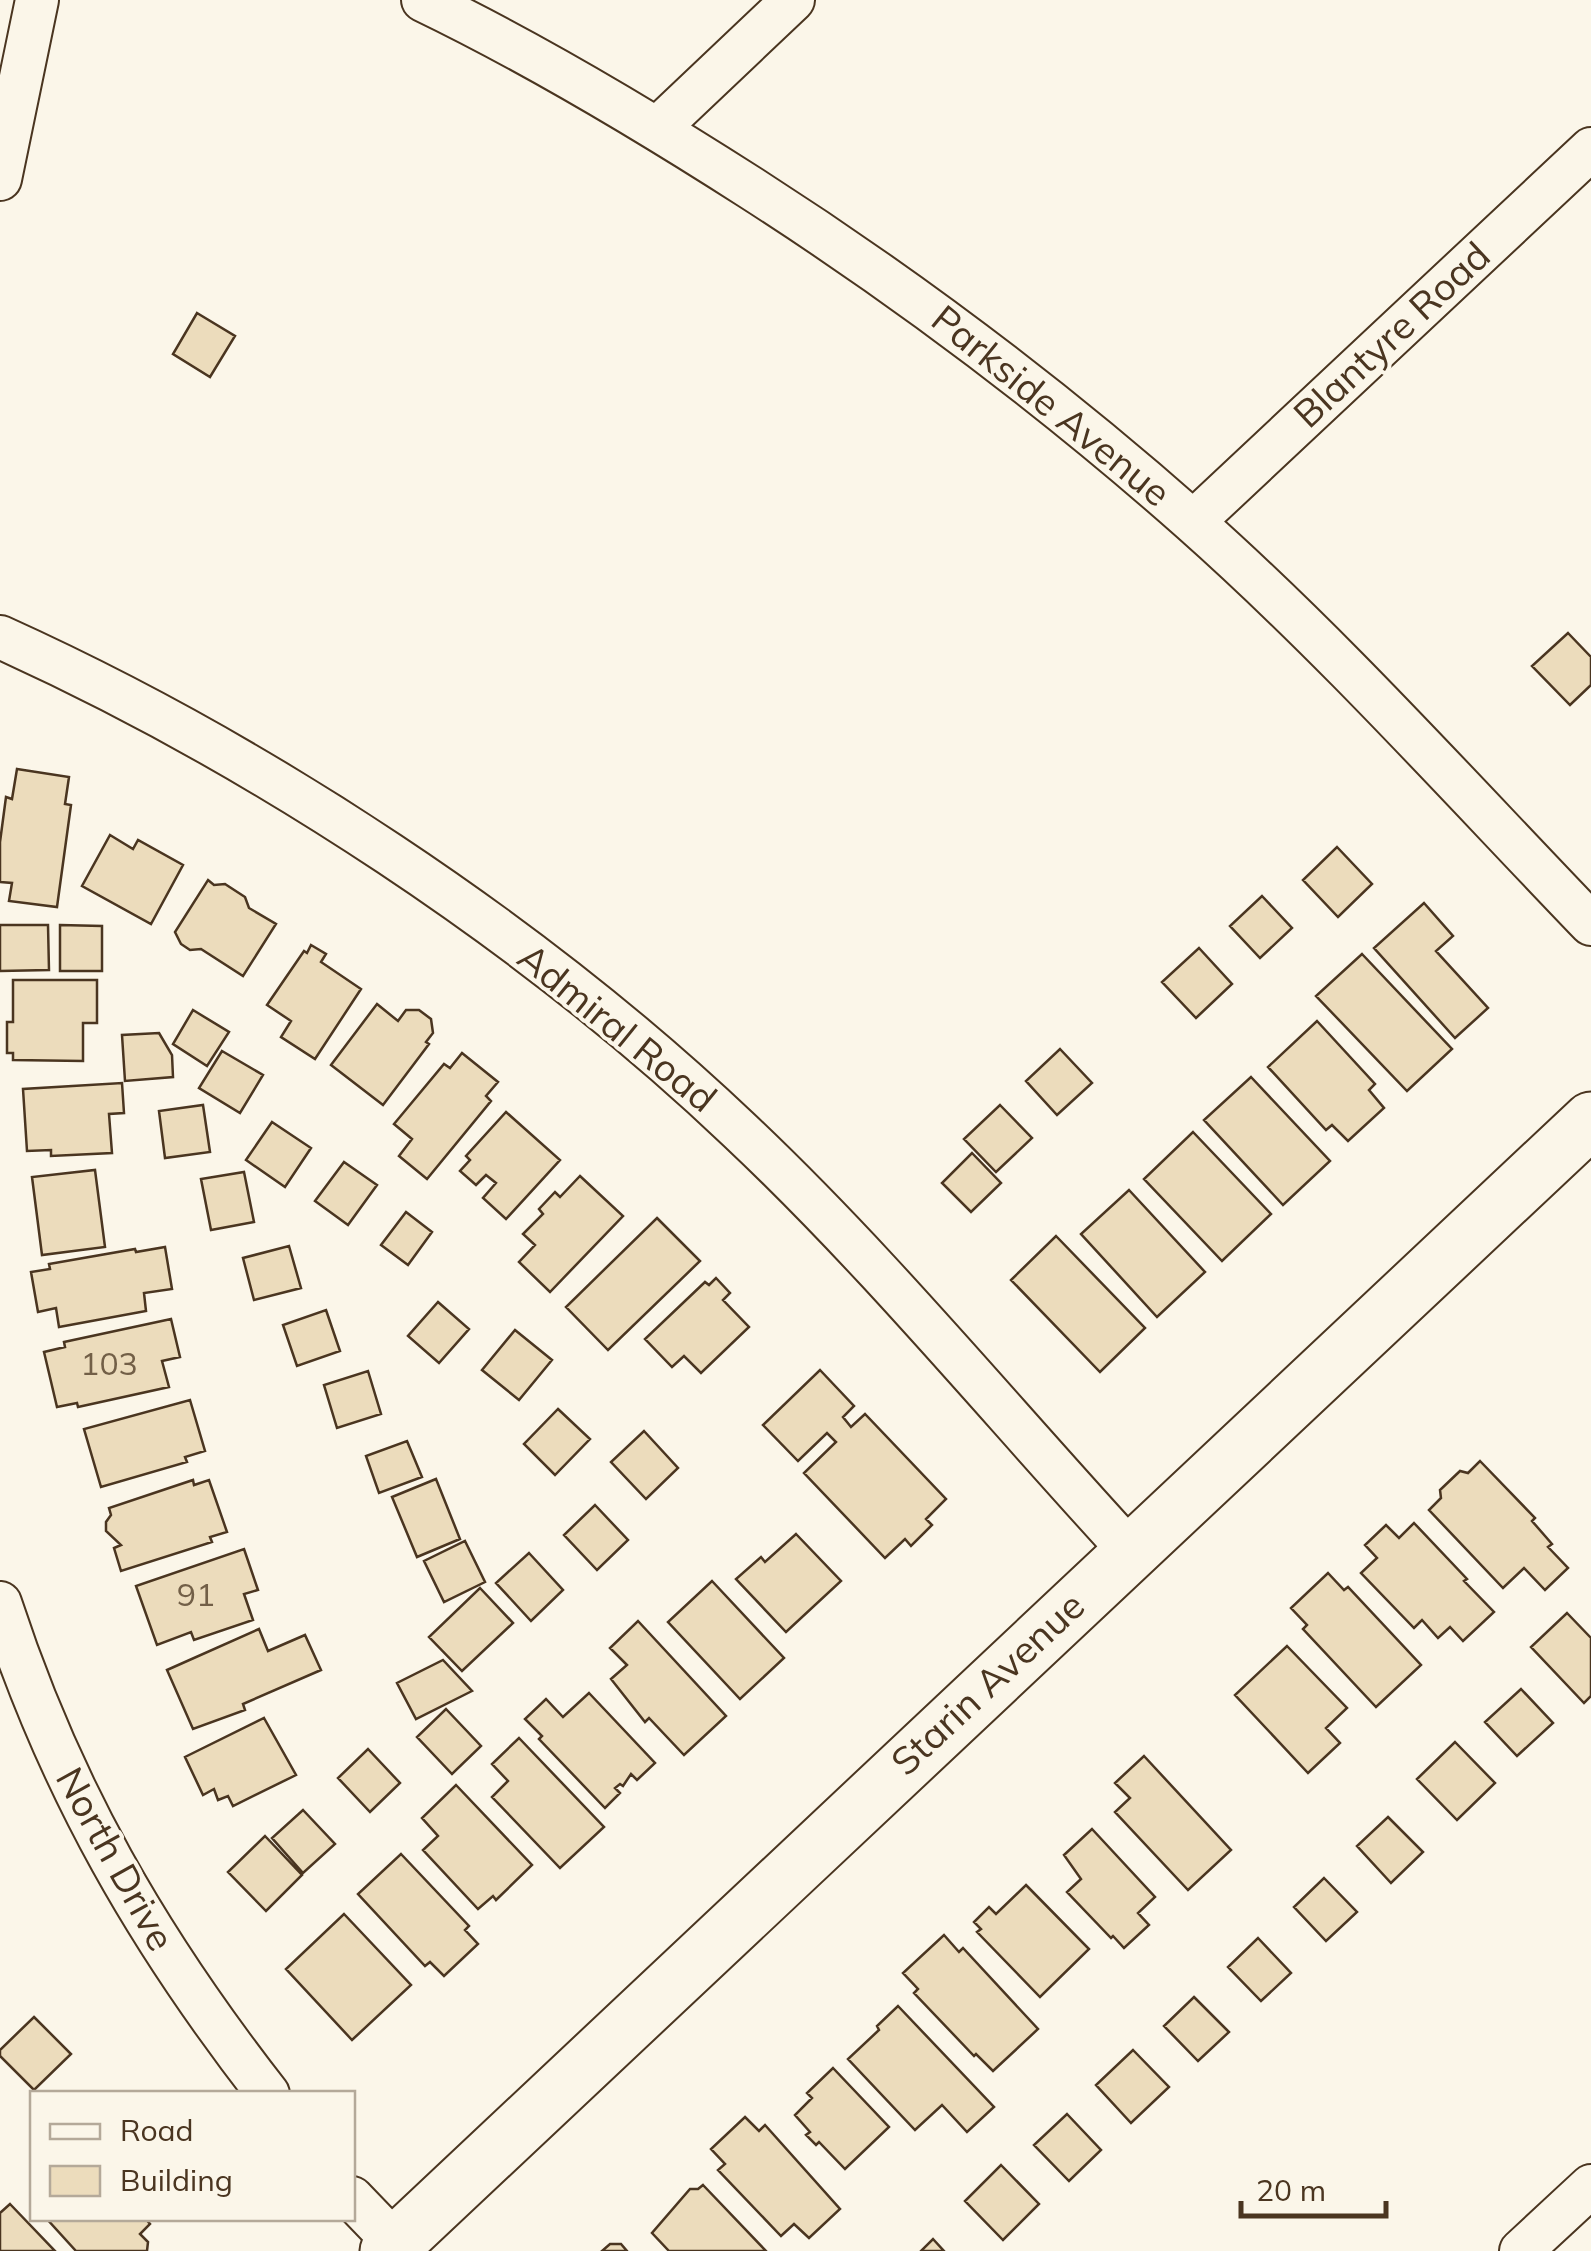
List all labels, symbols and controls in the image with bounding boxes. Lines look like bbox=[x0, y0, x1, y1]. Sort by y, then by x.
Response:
street label: Blantyre Road bbox=[1283, 231, 1499, 437]
street label: Parkside Avenue bbox=[923, 294, 1181, 516]
street label: Admiral Road bbox=[509, 933, 727, 1122]
house number: 103 bbox=[80, 1343, 138, 1383]
house number: 91 bbox=[177, 1574, 215, 1614]
street label: Starin Avenue bbox=[881, 1581, 1094, 1785]
street label: North Drive bbox=[46, 1758, 186, 1959]
legend bbox=[30, 2091, 355, 2221]
text: Road bbox=[120, 2111, 194, 2149]
scale bar bbox=[1241, 2156, 1386, 2218]
text: Building bbox=[120, 2161, 233, 2199]
text: 20 m bbox=[1256, 2171, 1326, 2209]

